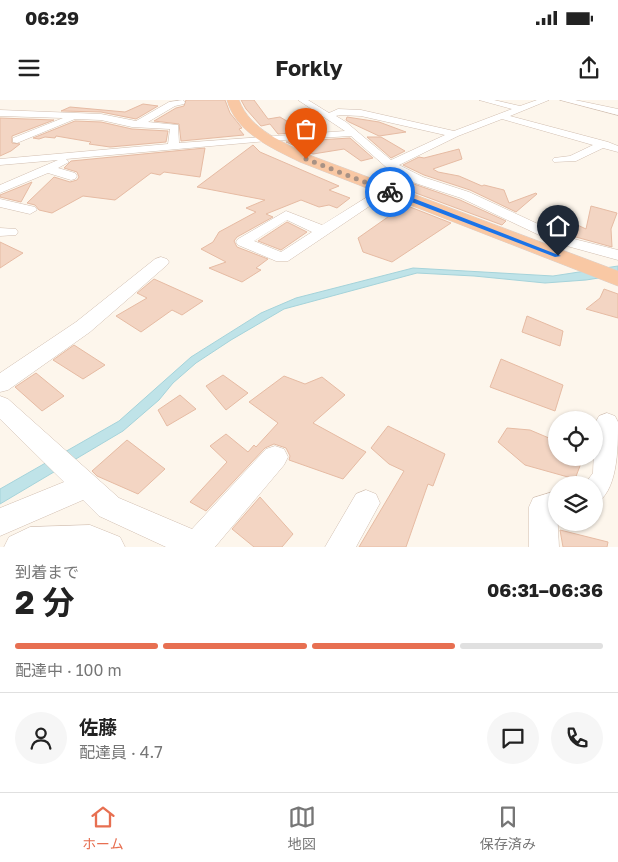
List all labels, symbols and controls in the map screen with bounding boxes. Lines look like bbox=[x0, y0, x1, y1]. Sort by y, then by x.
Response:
text: 06:29 bbox=[25, 6, 79, 29]
icon: menu bbox=[15, 54, 43, 82]
text: Forkly bbox=[275, 54, 343, 81]
icon: share bbox=[575, 54, 603, 82]
pin bbox=[285, 108, 327, 159]
icon: bag bbox=[292, 115, 320, 143]
courier bbox=[365, 167, 415, 217]
icon: bike bbox=[376, 178, 404, 206]
pin bbox=[537, 205, 579, 256]
icon: home bbox=[544, 212, 572, 240]
map controls bbox=[548, 411, 603, 531]
button: locate bbox=[548, 411, 603, 466]
button: layers bbox=[548, 476, 603, 531]
text: 到着まで bbox=[15, 562, 79, 582]
text: 06:31–06:36 bbox=[487, 578, 603, 601]
text: 2 分 bbox=[15, 583, 75, 621]
text: 配達中 · 100 m bbox=[15, 660, 122, 680]
button: person bbox=[15, 712, 67, 764]
button: chat bbox=[487, 712, 539, 764]
button: phone bbox=[551, 712, 603, 764]
text: 佐藤 bbox=[79, 715, 117, 738]
text: 配達員 · 4.7 bbox=[79, 742, 163, 762]
tab: ホーム bbox=[82, 803, 124, 853]
tab: 地図 bbox=[288, 803, 316, 853]
tab: 保存済み bbox=[480, 803, 536, 853]

